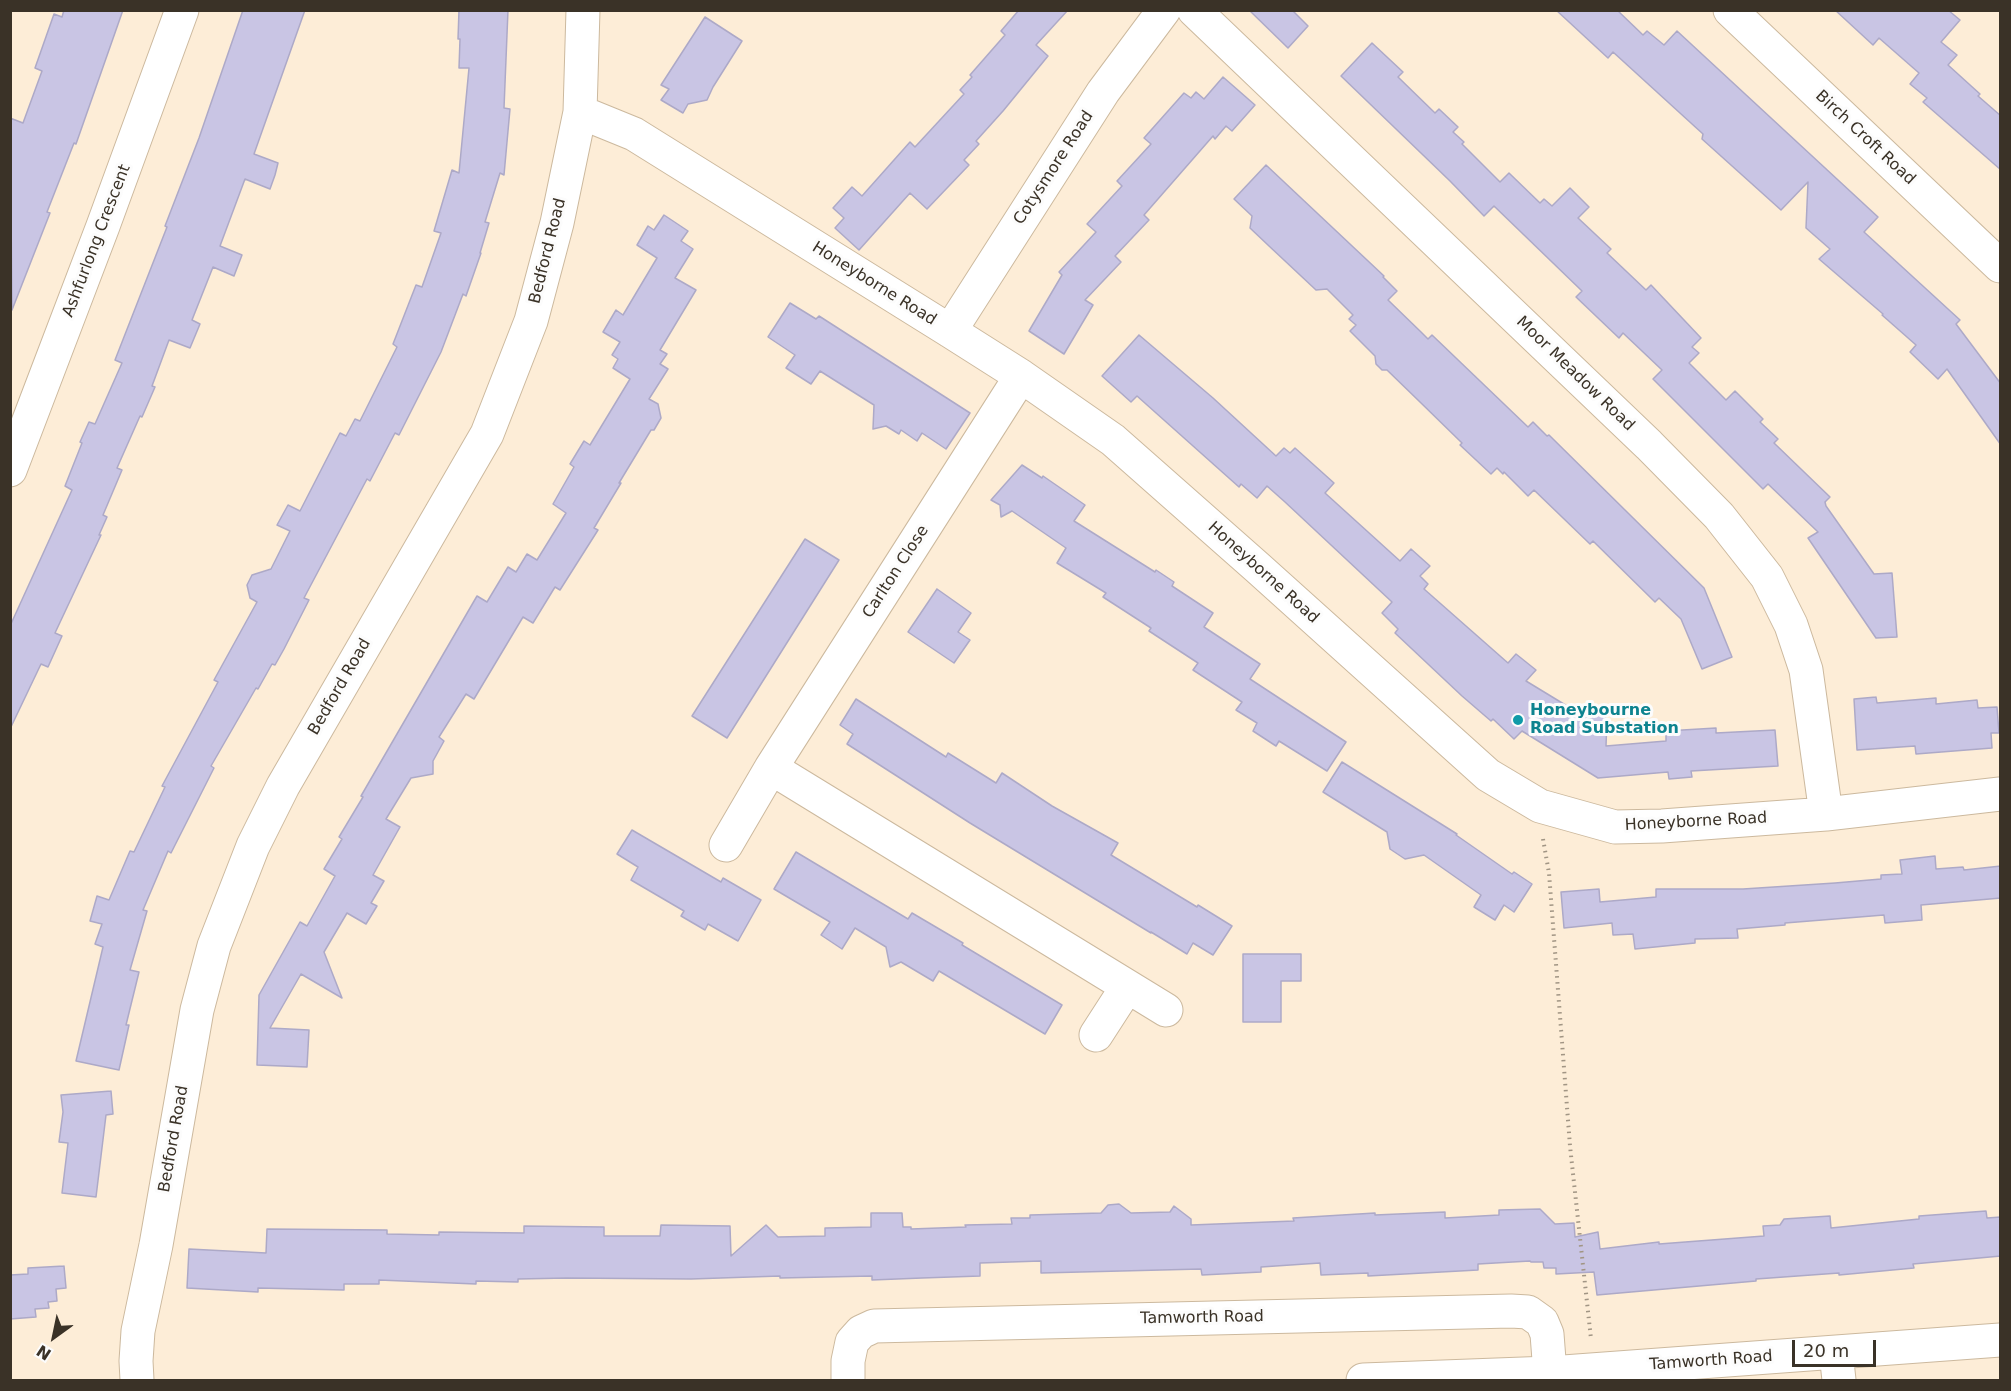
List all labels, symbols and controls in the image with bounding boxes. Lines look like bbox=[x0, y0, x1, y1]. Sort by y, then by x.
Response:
street label: Birch Croft Road bbox=[1811, 87, 1919, 189]
street label: Cotysmore Road bbox=[1010, 108, 1098, 228]
street label: Ashfurlong Crescent bbox=[59, 162, 135, 320]
street label: Bedford Road bbox=[526, 196, 570, 306]
street label: Honeyborne Road bbox=[808, 238, 940, 330]
street label: Moor Meadow Road bbox=[1512, 313, 1638, 435]
street label: Honeyborne Road bbox=[1204, 518, 1322, 628]
street label: Carlton Close bbox=[859, 522, 933, 622]
street label: Bedford Road bbox=[305, 635, 375, 739]
place label: Honeybourne Road Substation bbox=[1530, 701, 1679, 739]
marker: Honeybourne Road Substation bbox=[1511, 713, 1525, 727]
street label: Honeyborne Road bbox=[1624, 809, 1768, 835]
street label: Bedford Road bbox=[155, 1084, 193, 1194]
north arrow bbox=[24, 1307, 84, 1367]
street label: Tamworth Road bbox=[1140, 1307, 1264, 1329]
scale bar bbox=[1795, 1328, 1879, 1366]
text: 20 m bbox=[1803, 1340, 1849, 1361]
text: N bbox=[33, 1341, 55, 1364]
street label: Tamworth Road bbox=[1649, 1347, 1773, 1375]

